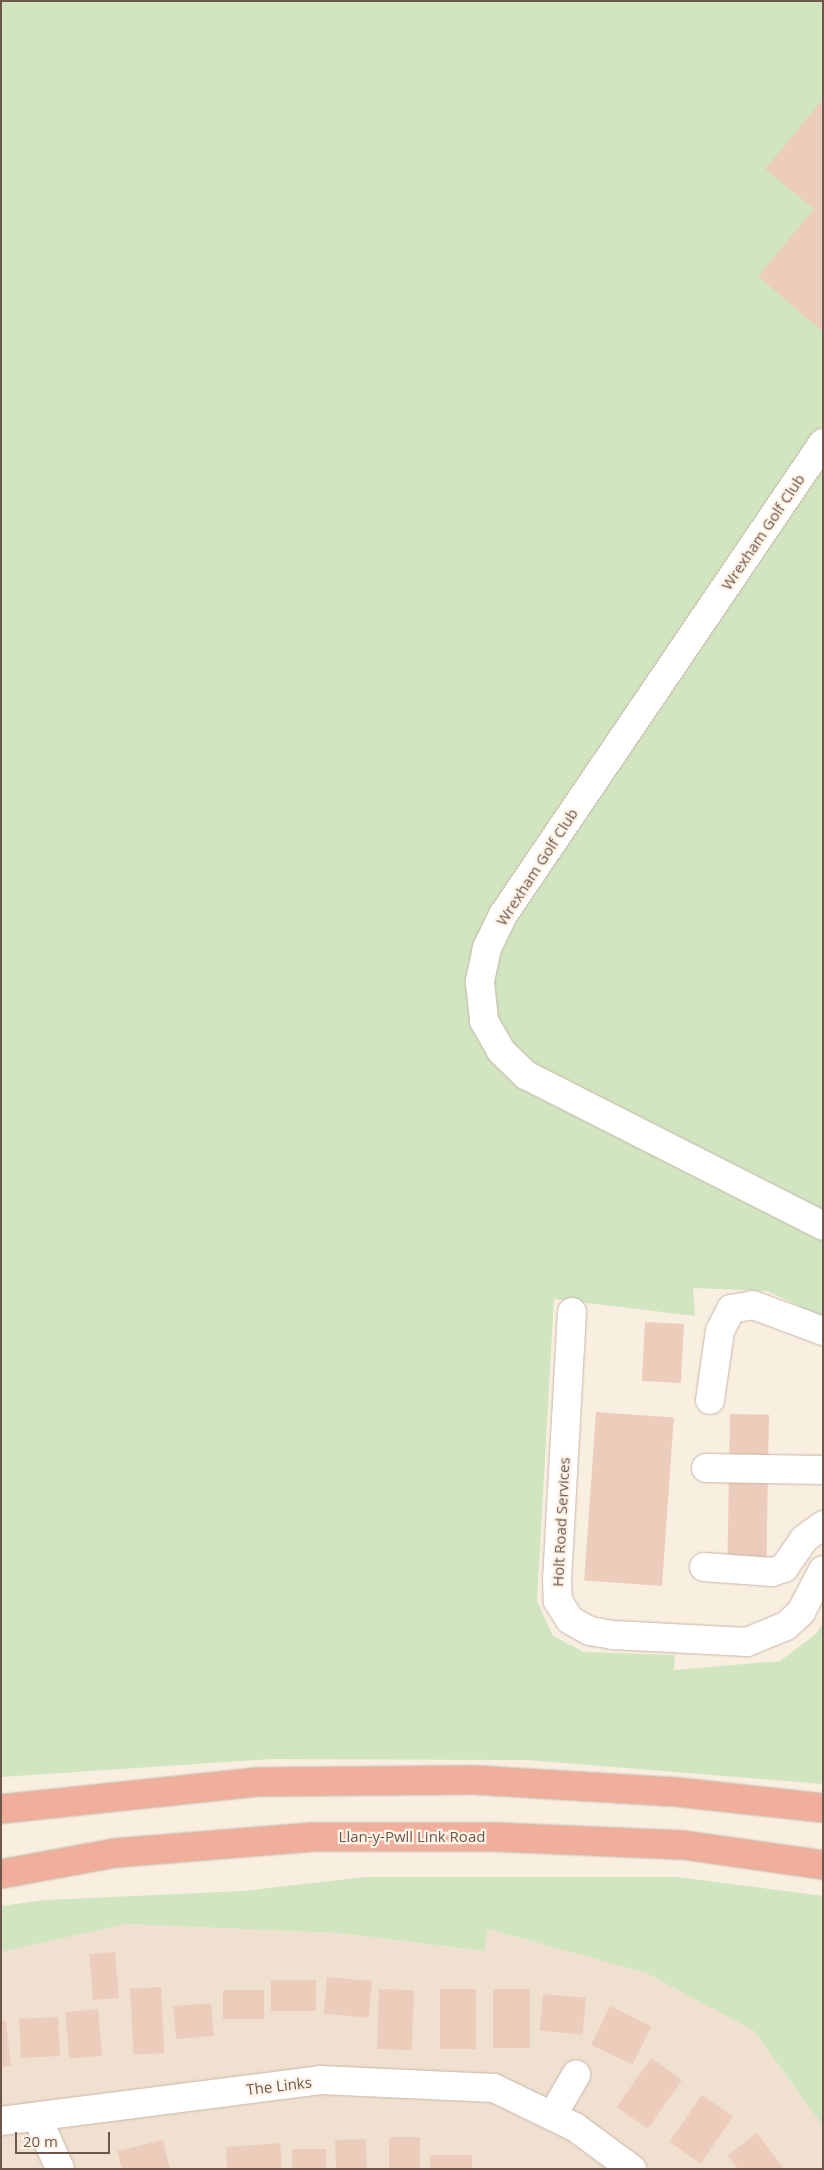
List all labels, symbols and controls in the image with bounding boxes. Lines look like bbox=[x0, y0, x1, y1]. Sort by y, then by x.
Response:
street label: Wrexham Golf Club bbox=[718, 471, 808, 593]
street label: Wrexham Golf Club bbox=[492, 805, 582, 929]
street label: Holt Road Services bbox=[549, 1457, 573, 1587]
street label: Llan-y-Pwll Link Road bbox=[339, 1828, 485, 1846]
street label: The Links bbox=[245, 2073, 313, 2099]
scale bar bbox=[18, 2122, 112, 2154]
text: 20 m bbox=[23, 2131, 58, 2151]

